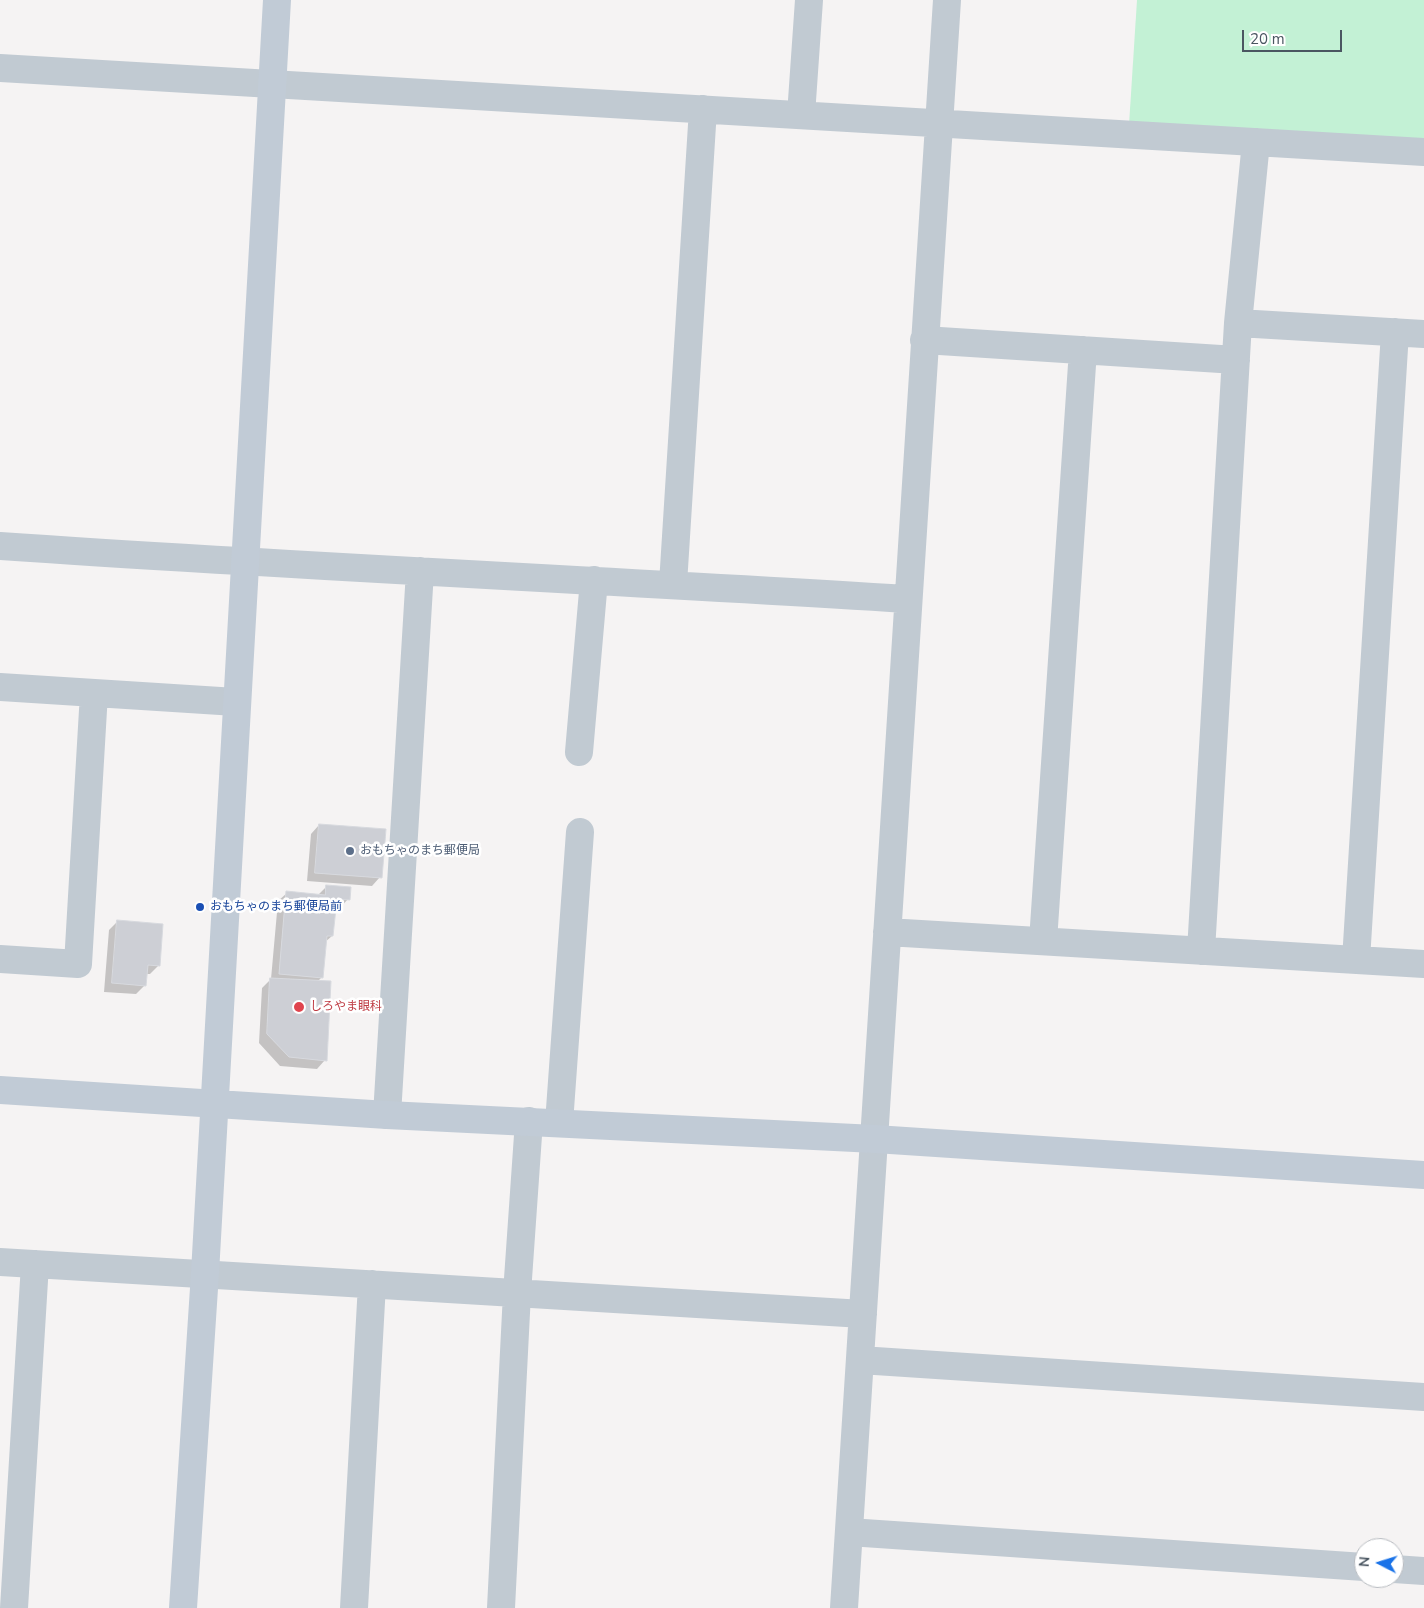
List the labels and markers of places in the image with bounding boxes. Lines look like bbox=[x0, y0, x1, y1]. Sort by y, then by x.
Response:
place label: おもちゃのまち郵便局 bbox=[360, 844, 480, 858]
marker: おもちゃのまち郵便局 bbox=[344, 845, 356, 857]
place label: おもちゃのまち郵便局前 bbox=[210, 900, 342, 914]
marker: おもちゃのまち郵便局前 bbox=[194, 901, 206, 913]
marker: しろやま眼科 bbox=[292, 1000, 306, 1014]
place label: しろやま眼科 bbox=[310, 1000, 382, 1014]

